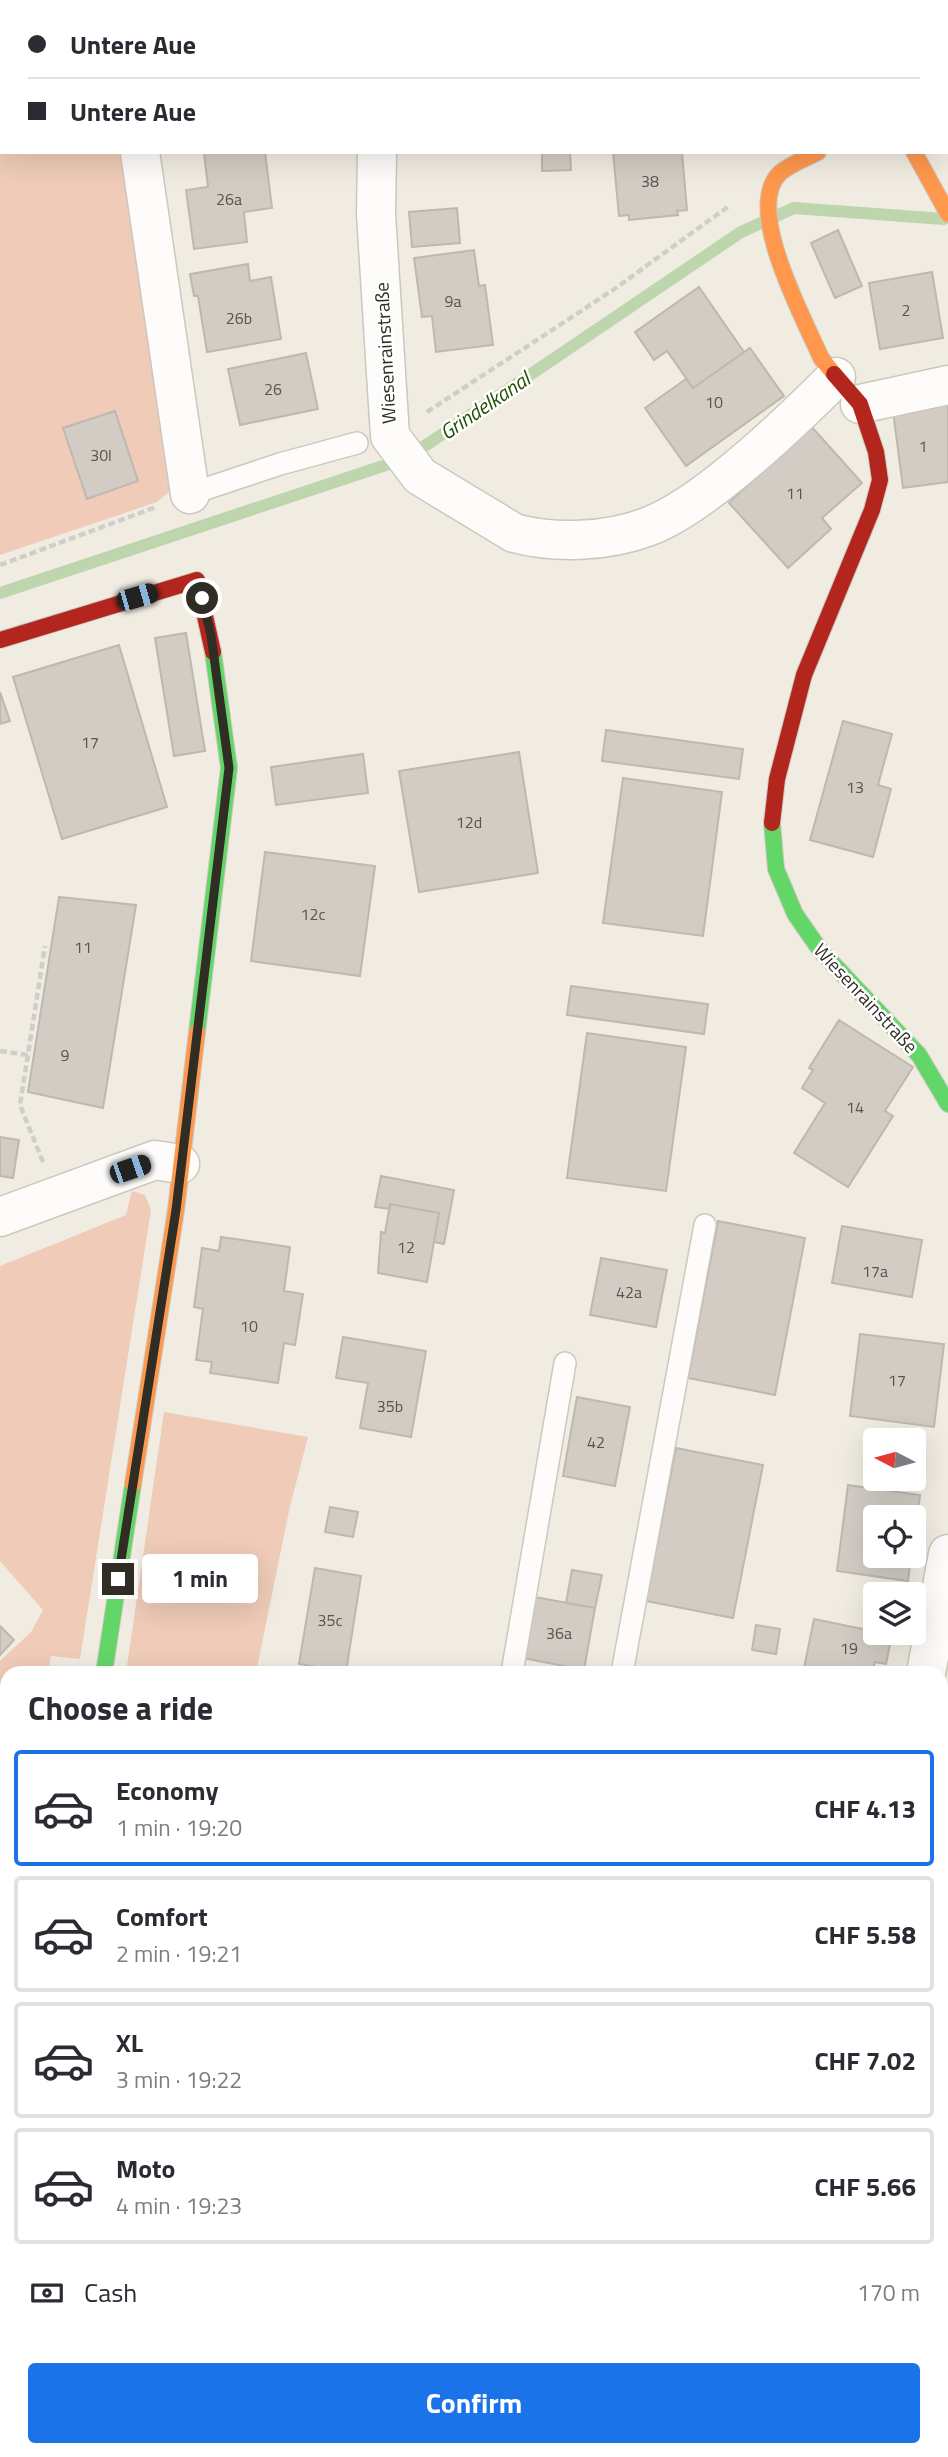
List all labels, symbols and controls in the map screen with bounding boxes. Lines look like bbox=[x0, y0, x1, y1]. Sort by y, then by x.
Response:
text: Untere Aue bbox=[70, 25, 196, 64]
text: Untere Aue bbox=[70, 92, 196, 131]
house number: 38 bbox=[641, 169, 659, 193]
house number: 26a bbox=[216, 187, 242, 211]
street label: Wiesenrainstraße bbox=[366, 281, 403, 425]
house number: 9a bbox=[445, 289, 461, 313]
house number: 2 bbox=[902, 298, 910, 322]
house number: 26b bbox=[226, 306, 252, 330]
water label: Grindelkanal bbox=[433, 362, 538, 447]
house number: 26 bbox=[264, 377, 282, 401]
house number: 10 bbox=[705, 390, 723, 414]
house number: 1 bbox=[919, 434, 927, 458]
house number: 30l bbox=[90, 443, 112, 467]
house number: 11 bbox=[786, 481, 804, 505]
car bbox=[114, 581, 161, 613]
route start bbox=[186, 582, 218, 614]
house number: 17 bbox=[81, 730, 99, 754]
house number: 13 bbox=[846, 775, 864, 799]
house number: 12d bbox=[456, 810, 482, 834]
house number: 12c bbox=[301, 902, 325, 926]
house number: 11 bbox=[74, 935, 92, 959]
street label: Wiesenrainstraße bbox=[807, 936, 925, 1059]
house number: 9 bbox=[61, 1043, 70, 1067]
house number: 14 bbox=[846, 1095, 864, 1119]
car bbox=[107, 1152, 154, 1186]
house number: 12 bbox=[397, 1235, 415, 1259]
house number: 17a bbox=[862, 1259, 888, 1283]
house number: 42a bbox=[616, 1280, 642, 1304]
house number: 10 bbox=[240, 1314, 258, 1338]
house number: 17 bbox=[888, 1368, 906, 1392]
house number: 35b bbox=[377, 1394, 403, 1418]
north arrow bbox=[863, 1428, 926, 1491]
map controls bbox=[863, 1428, 926, 1645]
house number: 42 bbox=[587, 1430, 605, 1454]
button: locate bbox=[863, 1505, 926, 1568]
callout: 1 min bbox=[142, 1554, 258, 1604]
text: 1 min bbox=[172, 1561, 228, 1596]
route end bbox=[102, 1563, 134, 1595]
button: layers bbox=[863, 1582, 926, 1645]
house number: 35c bbox=[318, 1608, 342, 1632]
house number: 36a bbox=[546, 1621, 572, 1645]
house number: 19 bbox=[840, 1636, 858, 1660]
text: Choose a ride bbox=[28, 1684, 213, 1732]
text: Economy bbox=[116, 1771, 218, 1810]
icon: car bbox=[32, 1777, 95, 1840]
text: CHF 4.13 bbox=[814, 1789, 916, 1828]
text: 1 min · 19:20 bbox=[116, 1810, 242, 1845]
text: Comfort bbox=[116, 1897, 208, 1936]
icon: car bbox=[32, 1903, 95, 1966]
text: CHF 5.58 bbox=[814, 1915, 916, 1954]
text: 2 min · 19:21 bbox=[116, 1936, 242, 1971]
text: XL bbox=[116, 2023, 143, 2062]
icon: car bbox=[32, 2029, 95, 2092]
text: CHF 7.02 bbox=[814, 2041, 916, 2080]
text: 3 min · 19:22 bbox=[116, 2062, 242, 2097]
text: Moto bbox=[116, 2149, 175, 2188]
icon: car bbox=[32, 2155, 95, 2218]
text: CHF 5.66 bbox=[814, 2167, 916, 2206]
text: 4 min · 19:23 bbox=[116, 2188, 242, 2223]
text: Cash bbox=[84, 2273, 137, 2312]
icon: cash bbox=[28, 2274, 66, 2312]
text: 170 m bbox=[857, 2275, 920, 2310]
button: Confirm bbox=[28, 2363, 920, 2443]

